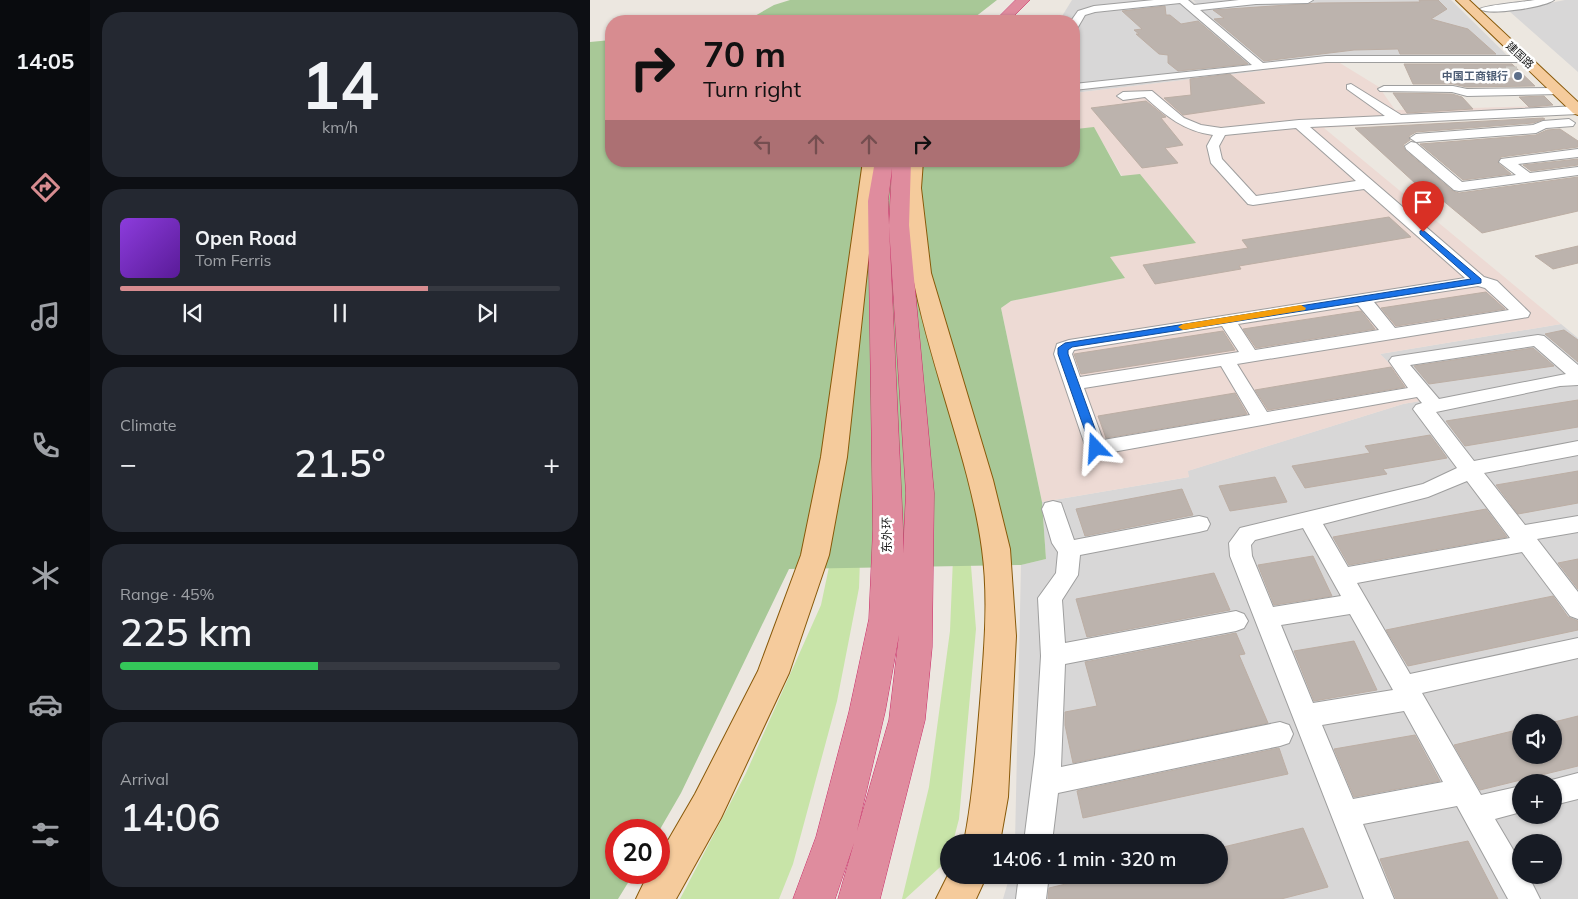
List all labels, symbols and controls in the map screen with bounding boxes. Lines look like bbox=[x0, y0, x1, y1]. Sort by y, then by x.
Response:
text: 70 m bbox=[703, 32, 786, 76]
icon: right bbox=[620, 35, 685, 100]
street label: 建国路 bbox=[1503, 39, 1537, 71]
text: 14 bbox=[301, 44, 379, 125]
text: 14:05 bbox=[16, 47, 74, 75]
place label: 中国工商银行 bbox=[1442, 69, 1508, 83]
marker: 中国工商银行 bbox=[1512, 70, 1524, 82]
text: Turn right bbox=[703, 75, 801, 103]
text: km/h bbox=[322, 117, 358, 137]
icon: left bbox=[749, 130, 777, 158]
icon: ahead bbox=[802, 130, 830, 158]
icon: ahead bbox=[855, 130, 883, 158]
icon: right bbox=[908, 130, 936, 158]
icon: directions bbox=[28, 170, 63, 205]
pin bbox=[1402, 181, 1444, 232]
icon: arrive bbox=[1409, 188, 1437, 216]
text: Open Road bbox=[195, 226, 297, 250]
text: Tom Ferris bbox=[195, 250, 272, 270]
icon: music bbox=[28, 299, 63, 334]
icon: previous bbox=[179, 299, 207, 327]
icon: pause bbox=[326, 299, 354, 327]
icon: next bbox=[473, 299, 501, 327]
text: Climate bbox=[120, 415, 176, 435]
position arrow bbox=[1069, 421, 1121, 473]
icon: phone bbox=[28, 428, 63, 463]
text: 21.5° bbox=[294, 439, 386, 487]
text: − bbox=[120, 446, 137, 481]
text: + bbox=[543, 446, 560, 481]
street label: 东外环 bbox=[879, 517, 894, 553]
icon: climate bbox=[28, 558, 63, 593]
text: Range · 45% bbox=[120, 584, 215, 604]
text: 225 km bbox=[120, 608, 253, 656]
icon: car bbox=[28, 687, 63, 722]
map controls bbox=[1512, 714, 1562, 884]
button: sound bbox=[1512, 714, 1562, 764]
text: Arrival bbox=[120, 769, 169, 789]
button: + bbox=[1512, 774, 1562, 824]
text: 14:06 bbox=[120, 793, 220, 841]
icon: filters bbox=[28, 817, 63, 852]
speed limit sign: 20 bbox=[605, 819, 670, 884]
button: − bbox=[1512, 834, 1562, 884]
text: 14:06 · 1 min · 320 m bbox=[991, 847, 1177, 871]

